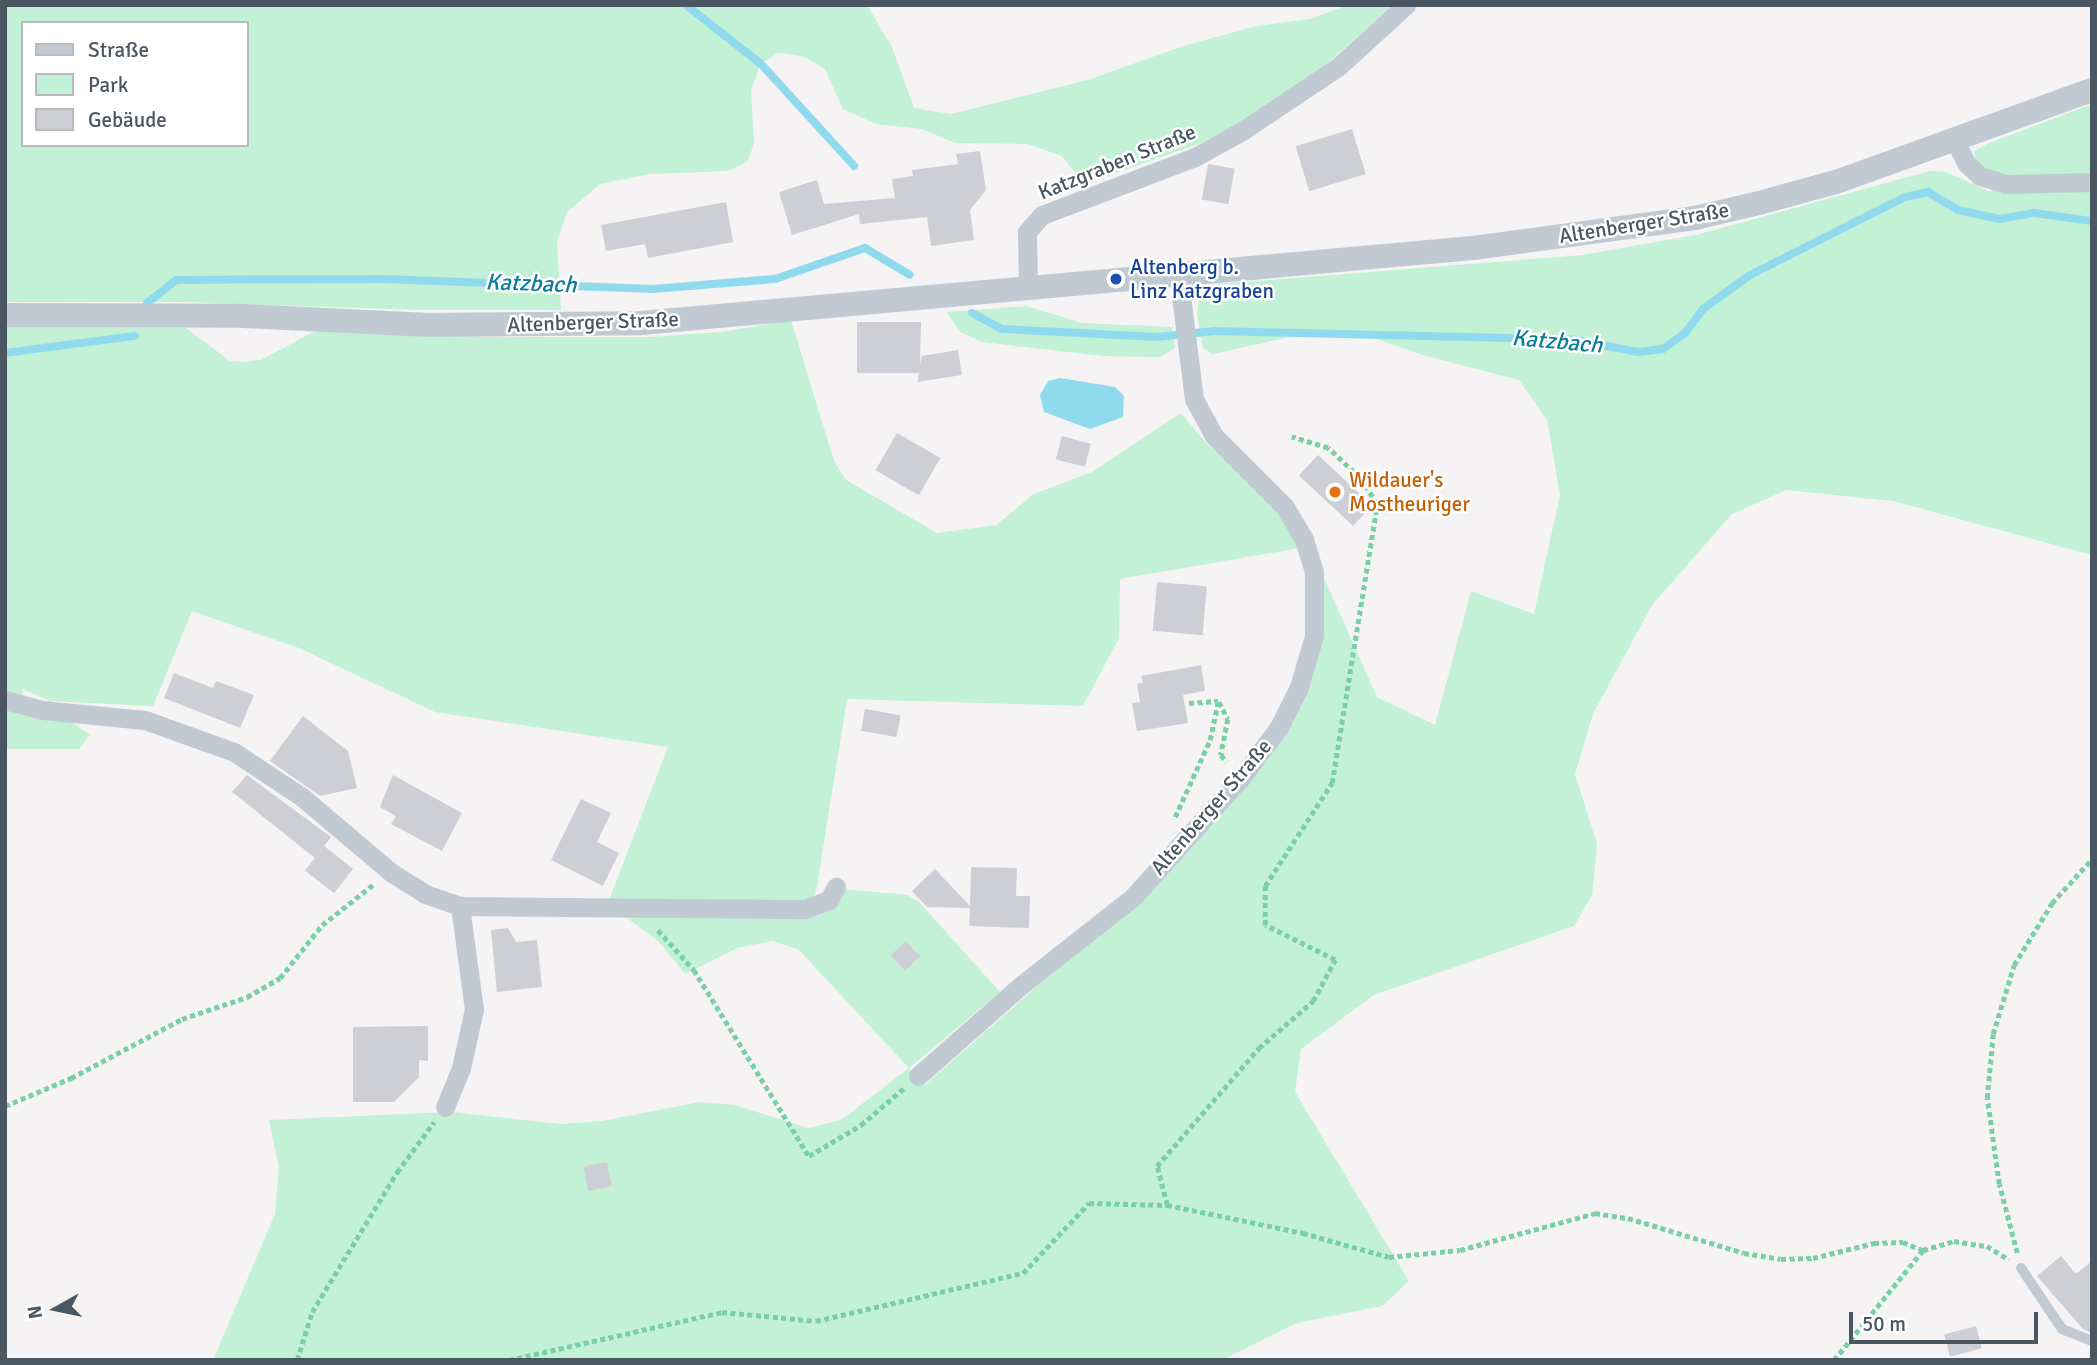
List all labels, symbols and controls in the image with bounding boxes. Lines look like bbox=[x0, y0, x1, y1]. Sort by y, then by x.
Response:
legend bbox=[21, 21, 248, 147]
text: Straße bbox=[88, 37, 149, 63]
text: Park bbox=[88, 72, 128, 98]
text: Gebäude bbox=[88, 107, 167, 133]
street label: Katzgraben Straße bbox=[1035, 119, 1199, 205]
street label: Altenberger Straße bbox=[1557, 197, 1731, 249]
place label: Altenberg b. Linz Katzgraben bbox=[1130, 254, 1274, 304]
water label: Katzbach bbox=[485, 269, 577, 299]
marker: Altenberg b. Linz Katzgraben bbox=[1108, 271, 1124, 287]
street label: Altenberger Straße bbox=[507, 306, 679, 338]
water label: Katzbach bbox=[1511, 324, 1603, 360]
place label: Wildauer's Mostheuriger bbox=[1349, 467, 1470, 517]
marker: Wildauer's Mostheuriger bbox=[1327, 484, 1343, 500]
street label: Altenberger Straße bbox=[1145, 734, 1277, 880]
north arrow bbox=[21, 1274, 91, 1344]
scale bar bbox=[1852, 1298, 2041, 1342]
text: N bbox=[22, 1304, 48, 1321]
text: 50 m bbox=[1862, 1311, 1906, 1337]

